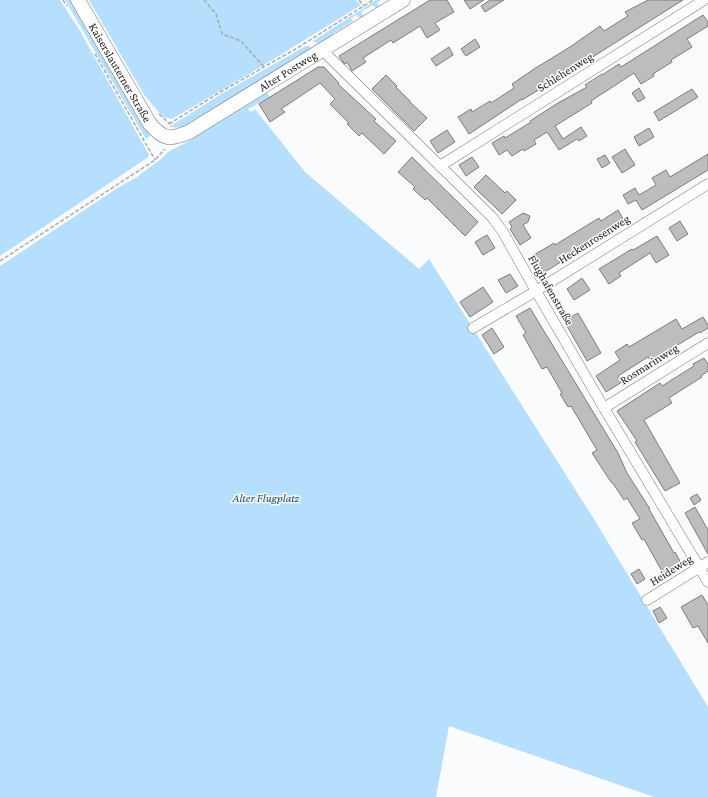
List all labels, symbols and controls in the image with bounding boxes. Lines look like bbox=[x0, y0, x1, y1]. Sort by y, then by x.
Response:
street label: Kaiserslauterner Straße bbox=[86, 21, 154, 125]
street label: Alter Postweg bbox=[256, 48, 320, 94]
street label: Schlehenweg bbox=[534, 49, 596, 95]
street label: Heckenrosenweg bbox=[556, 211, 632, 267]
street label: Flughafenstraße bbox=[525, 252, 577, 328]
street label: Rosmarinweg bbox=[617, 340, 681, 387]
park label: Alter Flugplatz bbox=[232, 491, 300, 505]
street label: Heideweg bbox=[647, 551, 695, 589]

